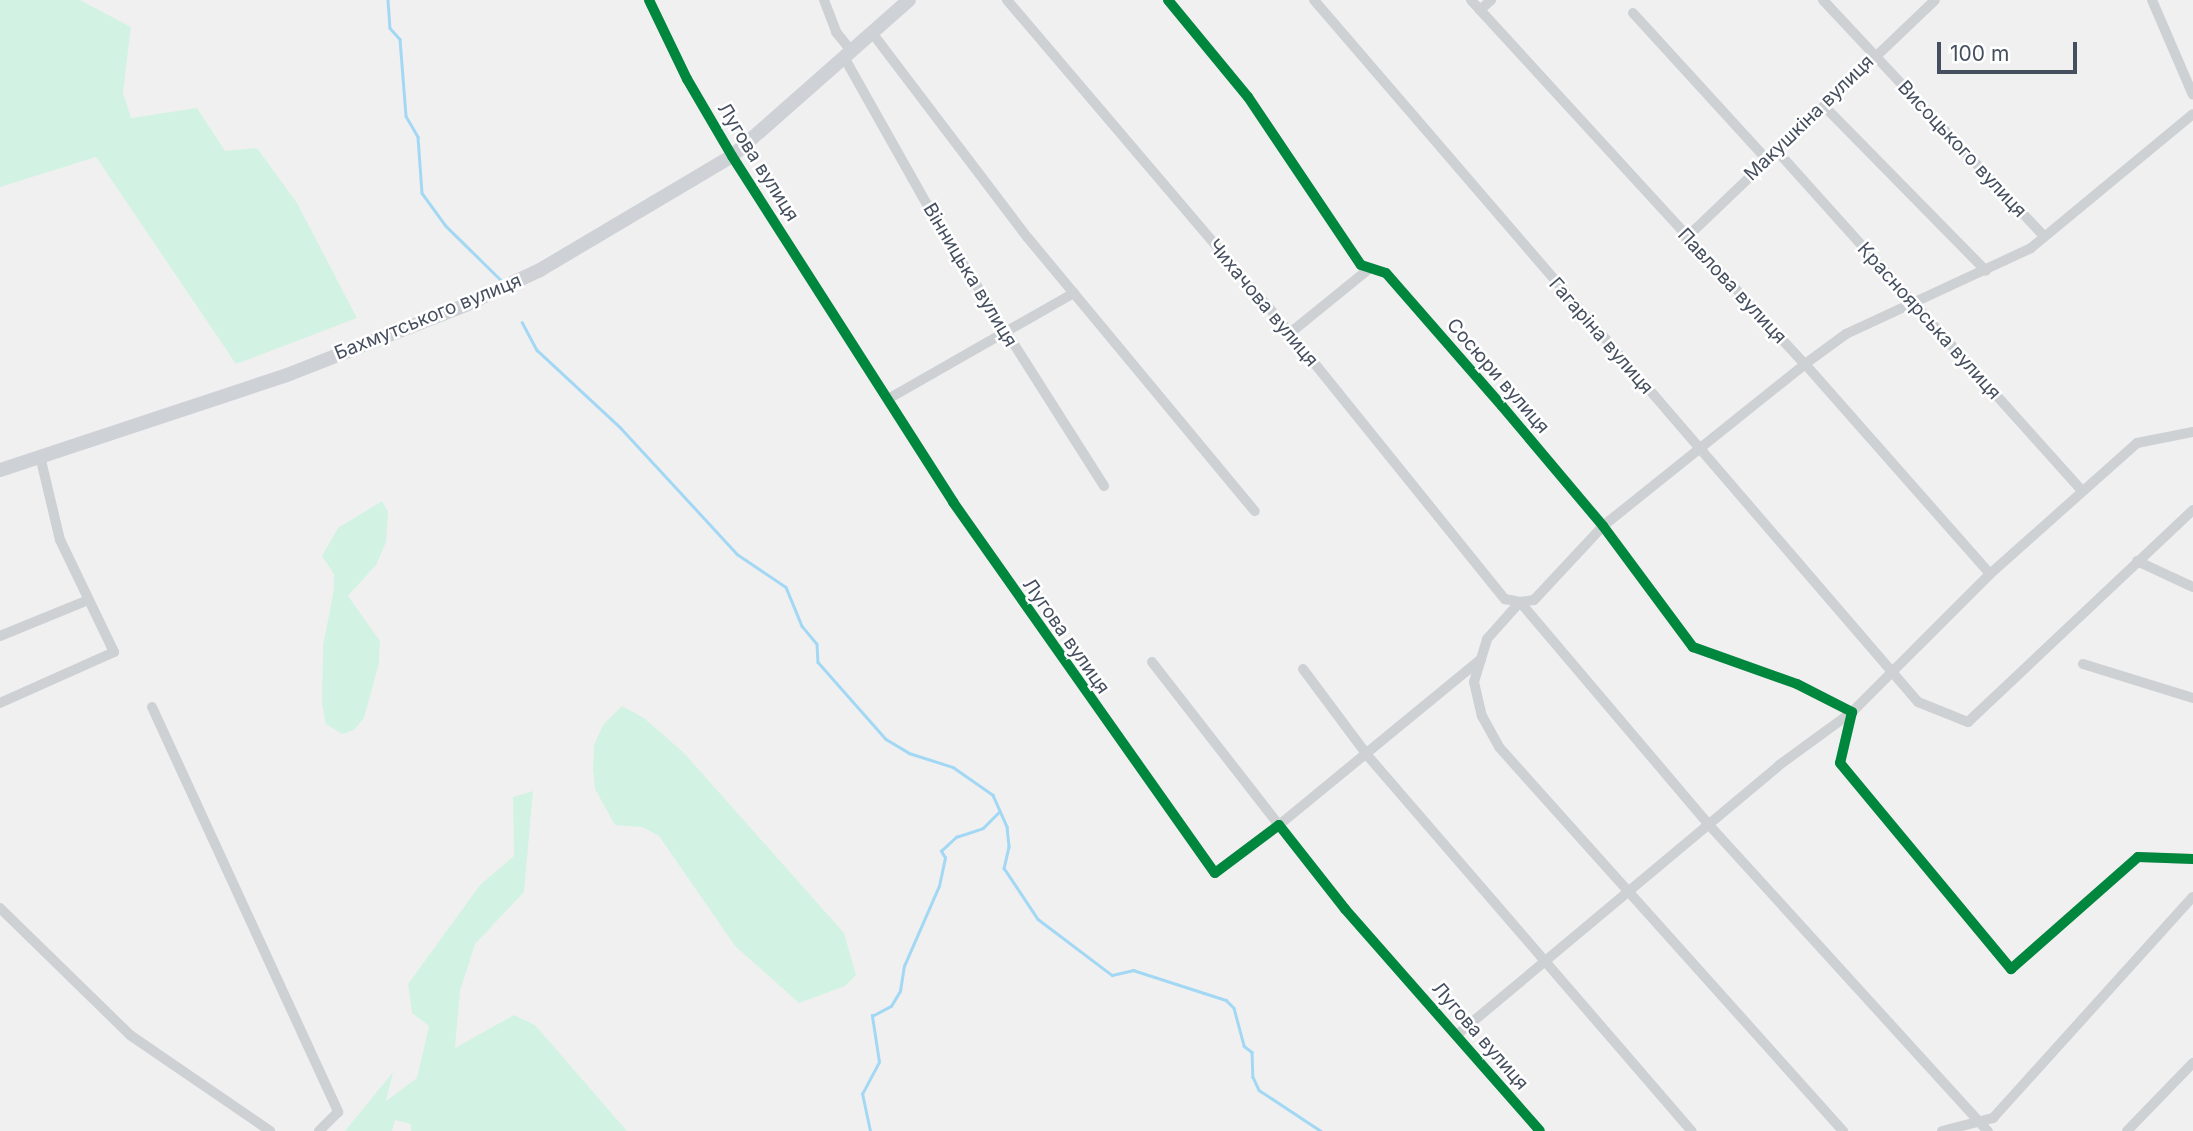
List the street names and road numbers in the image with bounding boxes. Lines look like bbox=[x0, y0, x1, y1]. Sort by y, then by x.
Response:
street label: Макушкіна вулиця bbox=[1740, 50, 1878, 186]
street label: Висоцького вулиця bbox=[1893, 76, 2031, 222]
street label: Лугова вулиця bbox=[712, 98, 804, 226]
street label: Вінницька вулиця bbox=[918, 199, 1022, 351]
street label: Павлова вулиця bbox=[1673, 224, 1791, 348]
street label: Чихачова вулиця bbox=[1203, 235, 1323, 371]
street label: Красноярська вулиця bbox=[1853, 238, 2005, 404]
street label: Бахмутського вулиця bbox=[331, 269, 525, 365]
street label: Гагаріна вулиця bbox=[1544, 273, 1658, 399]
street label: Сосюри вулиця bbox=[1442, 314, 1554, 438]
street label: Лугова вулиця bbox=[1018, 574, 1114, 698]
street label: Лугова вулиця bbox=[1427, 977, 1533, 1095]

